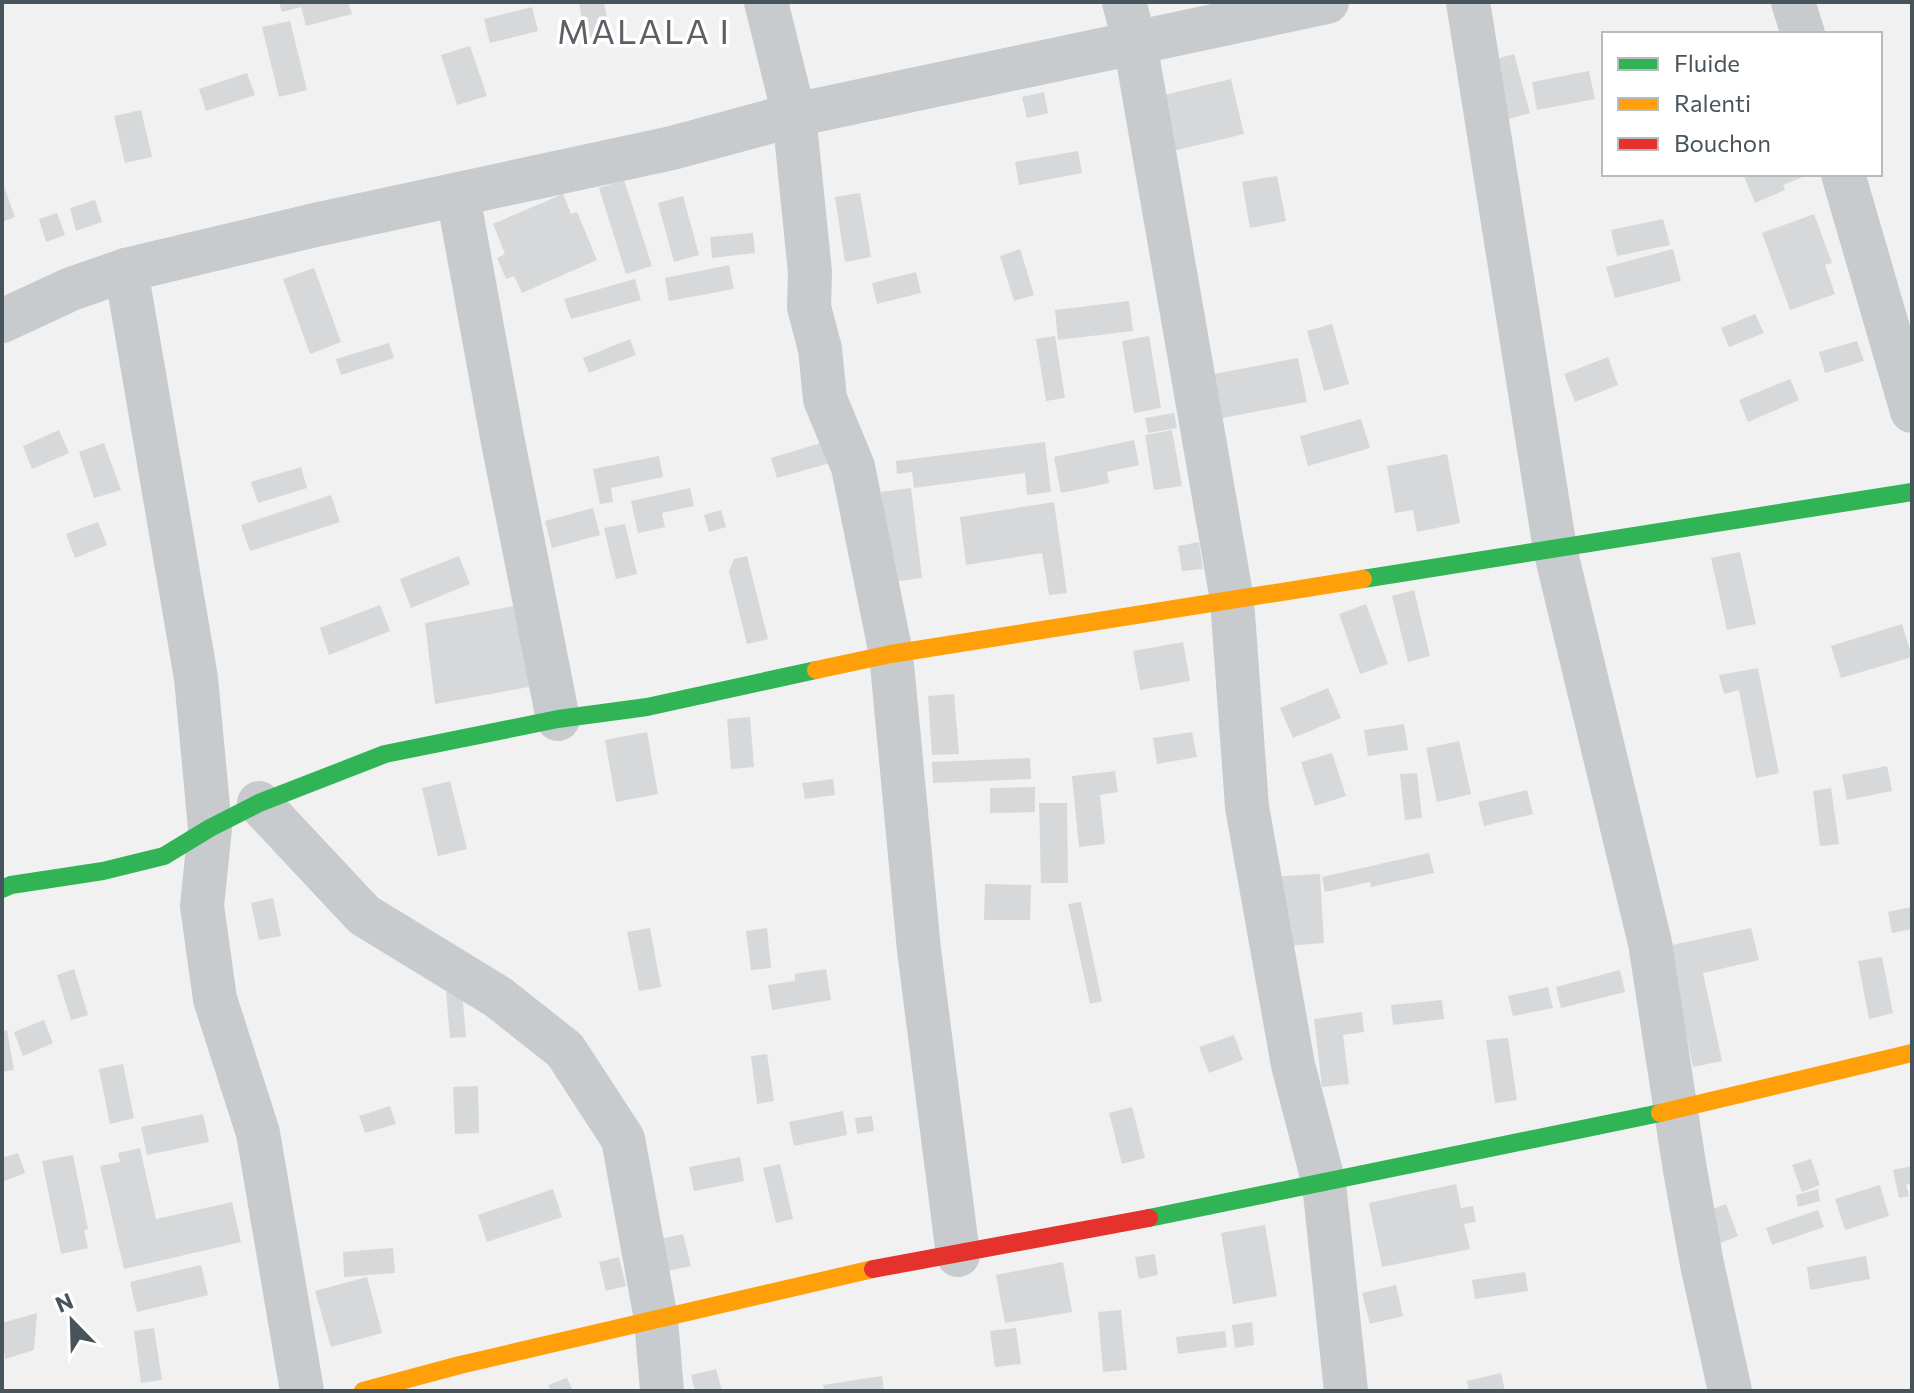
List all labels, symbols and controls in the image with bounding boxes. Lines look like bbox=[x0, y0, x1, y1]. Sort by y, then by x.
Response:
district label: MALALA I bbox=[557, 9, 731, 51]
legend bbox=[1602, 32, 1882, 176]
text: Fluide bbox=[1674, 48, 1740, 77]
text: Ralenti bbox=[1674, 88, 1751, 117]
text: Bouchon bbox=[1674, 128, 1771, 157]
north arrow bbox=[32, 1281, 112, 1361]
text: N bbox=[51, 1286, 77, 1318]

